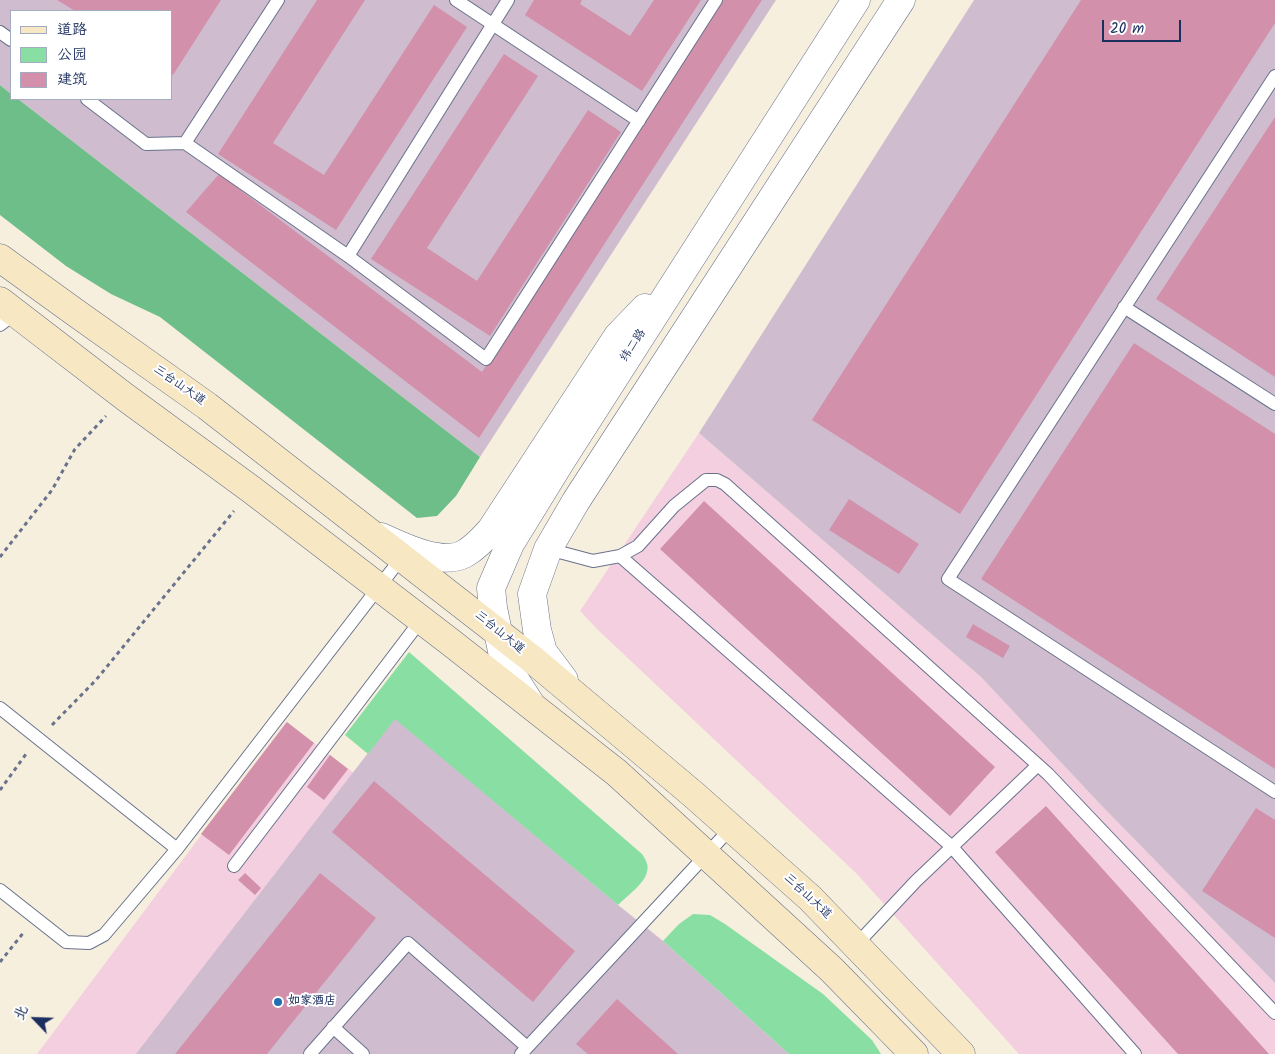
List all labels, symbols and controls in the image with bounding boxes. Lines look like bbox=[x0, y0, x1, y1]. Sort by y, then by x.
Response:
legend bbox=[10, 10, 172, 100]
scale bar bbox=[1105, 10, 1184, 42]
text: 20 m bbox=[1110, 17, 1144, 41]
text: 道路 bbox=[57, 18, 87, 42]
text: 公园 bbox=[57, 43, 87, 67]
text: 建筑 bbox=[57, 68, 87, 92]
street label: 纬二路 bbox=[618, 327, 650, 365]
street label: 三台山大道 bbox=[150, 363, 208, 409]
street label: 三台山大道 bbox=[471, 609, 527, 657]
street label: 三台山大道 bbox=[780, 871, 834, 923]
north arrow bbox=[10, 994, 60, 1044]
place label: 如家酒店 bbox=[288, 995, 336, 1009]
marker: 如家酒店 bbox=[272, 996, 284, 1008]
text: 北 bbox=[8, 1002, 34, 1024]

